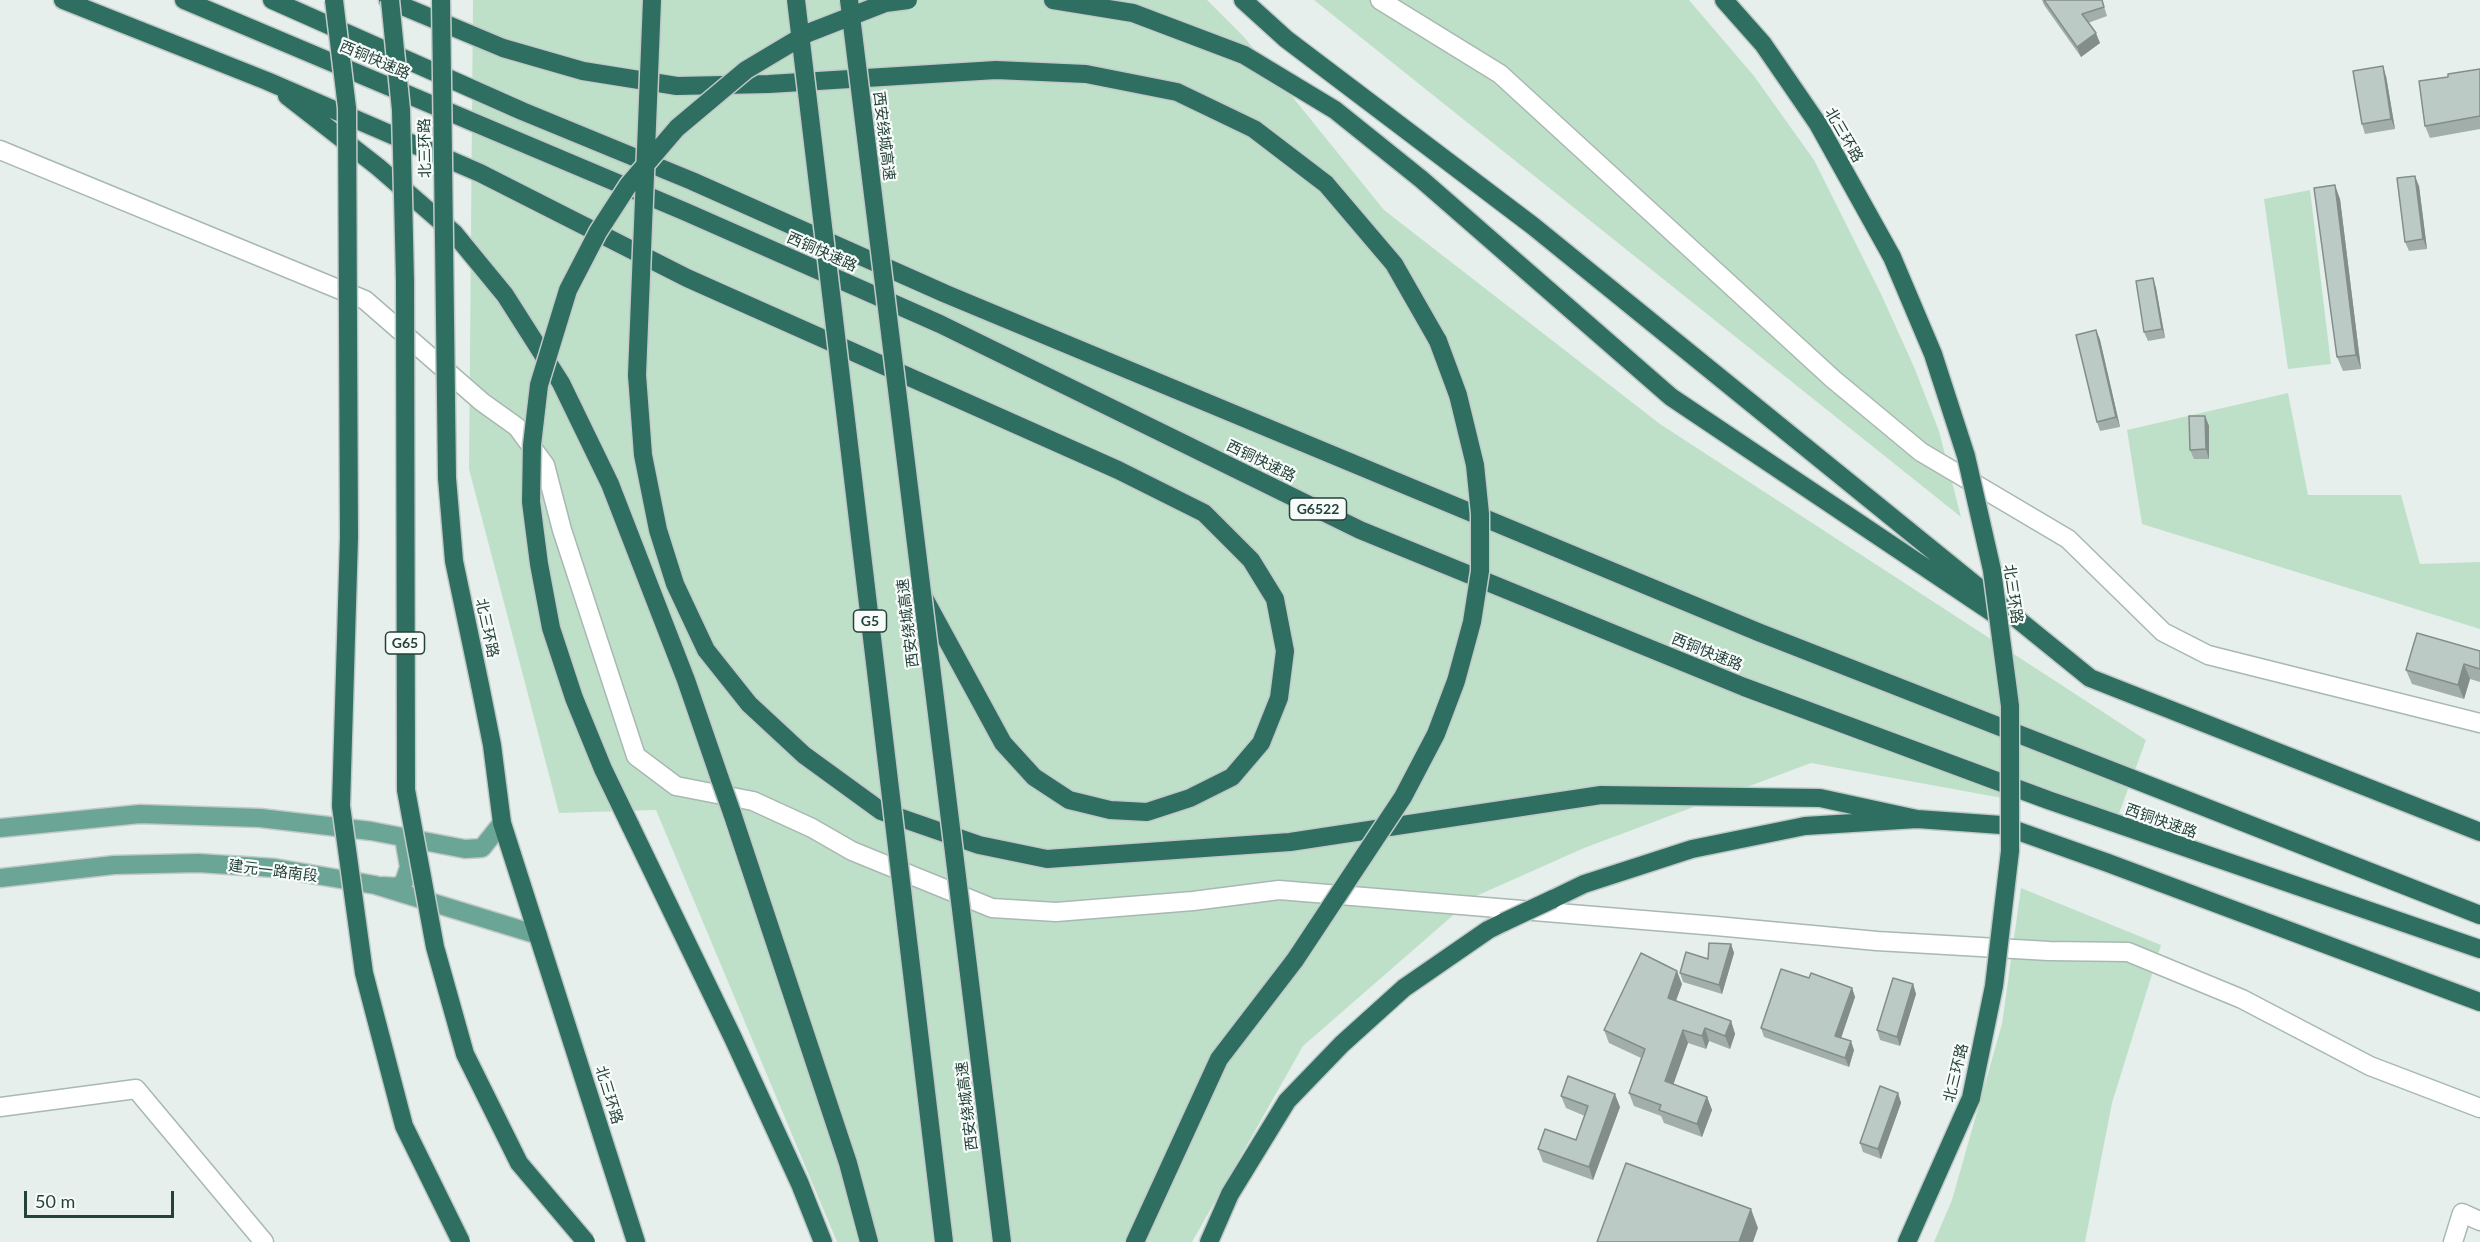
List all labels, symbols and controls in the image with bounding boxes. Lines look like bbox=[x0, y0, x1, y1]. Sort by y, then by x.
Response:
street label: 西铜快速路 bbox=[337, 37, 413, 83]
street label: 西安绕城高速 bbox=[870, 90, 898, 182]
street label: 北三环路 bbox=[1821, 105, 1867, 165]
street label: 北三环路 bbox=[415, 118, 435, 178]
street label: 西铜快速路 bbox=[784, 229, 860, 275]
street label: 西铜快速路 bbox=[1223, 436, 1299, 486]
road number: G6522 bbox=[1290, 498, 1346, 520]
street label: 北三环路 bbox=[2000, 563, 2026, 625]
street label: 西安绕城高速 bbox=[894, 577, 922, 669]
street label: 北三环路 bbox=[472, 597, 502, 659]
road number: G5 bbox=[854, 610, 886, 632]
street label: 西铜快速路 bbox=[1669, 630, 1745, 674]
road number: G65 bbox=[386, 632, 424, 654]
street label: 西铜快速路 bbox=[2123, 800, 2199, 842]
street label: 建元一路南段 bbox=[227, 857, 319, 885]
street label: 北三环路 bbox=[1940, 1042, 1972, 1104]
street label: 西安绕城高速 bbox=[953, 1060, 981, 1152]
street label: 北三环路 bbox=[592, 1064, 626, 1126]
scale bar bbox=[27, 1179, 177, 1217]
text: 50 m bbox=[35, 1190, 75, 1212]

